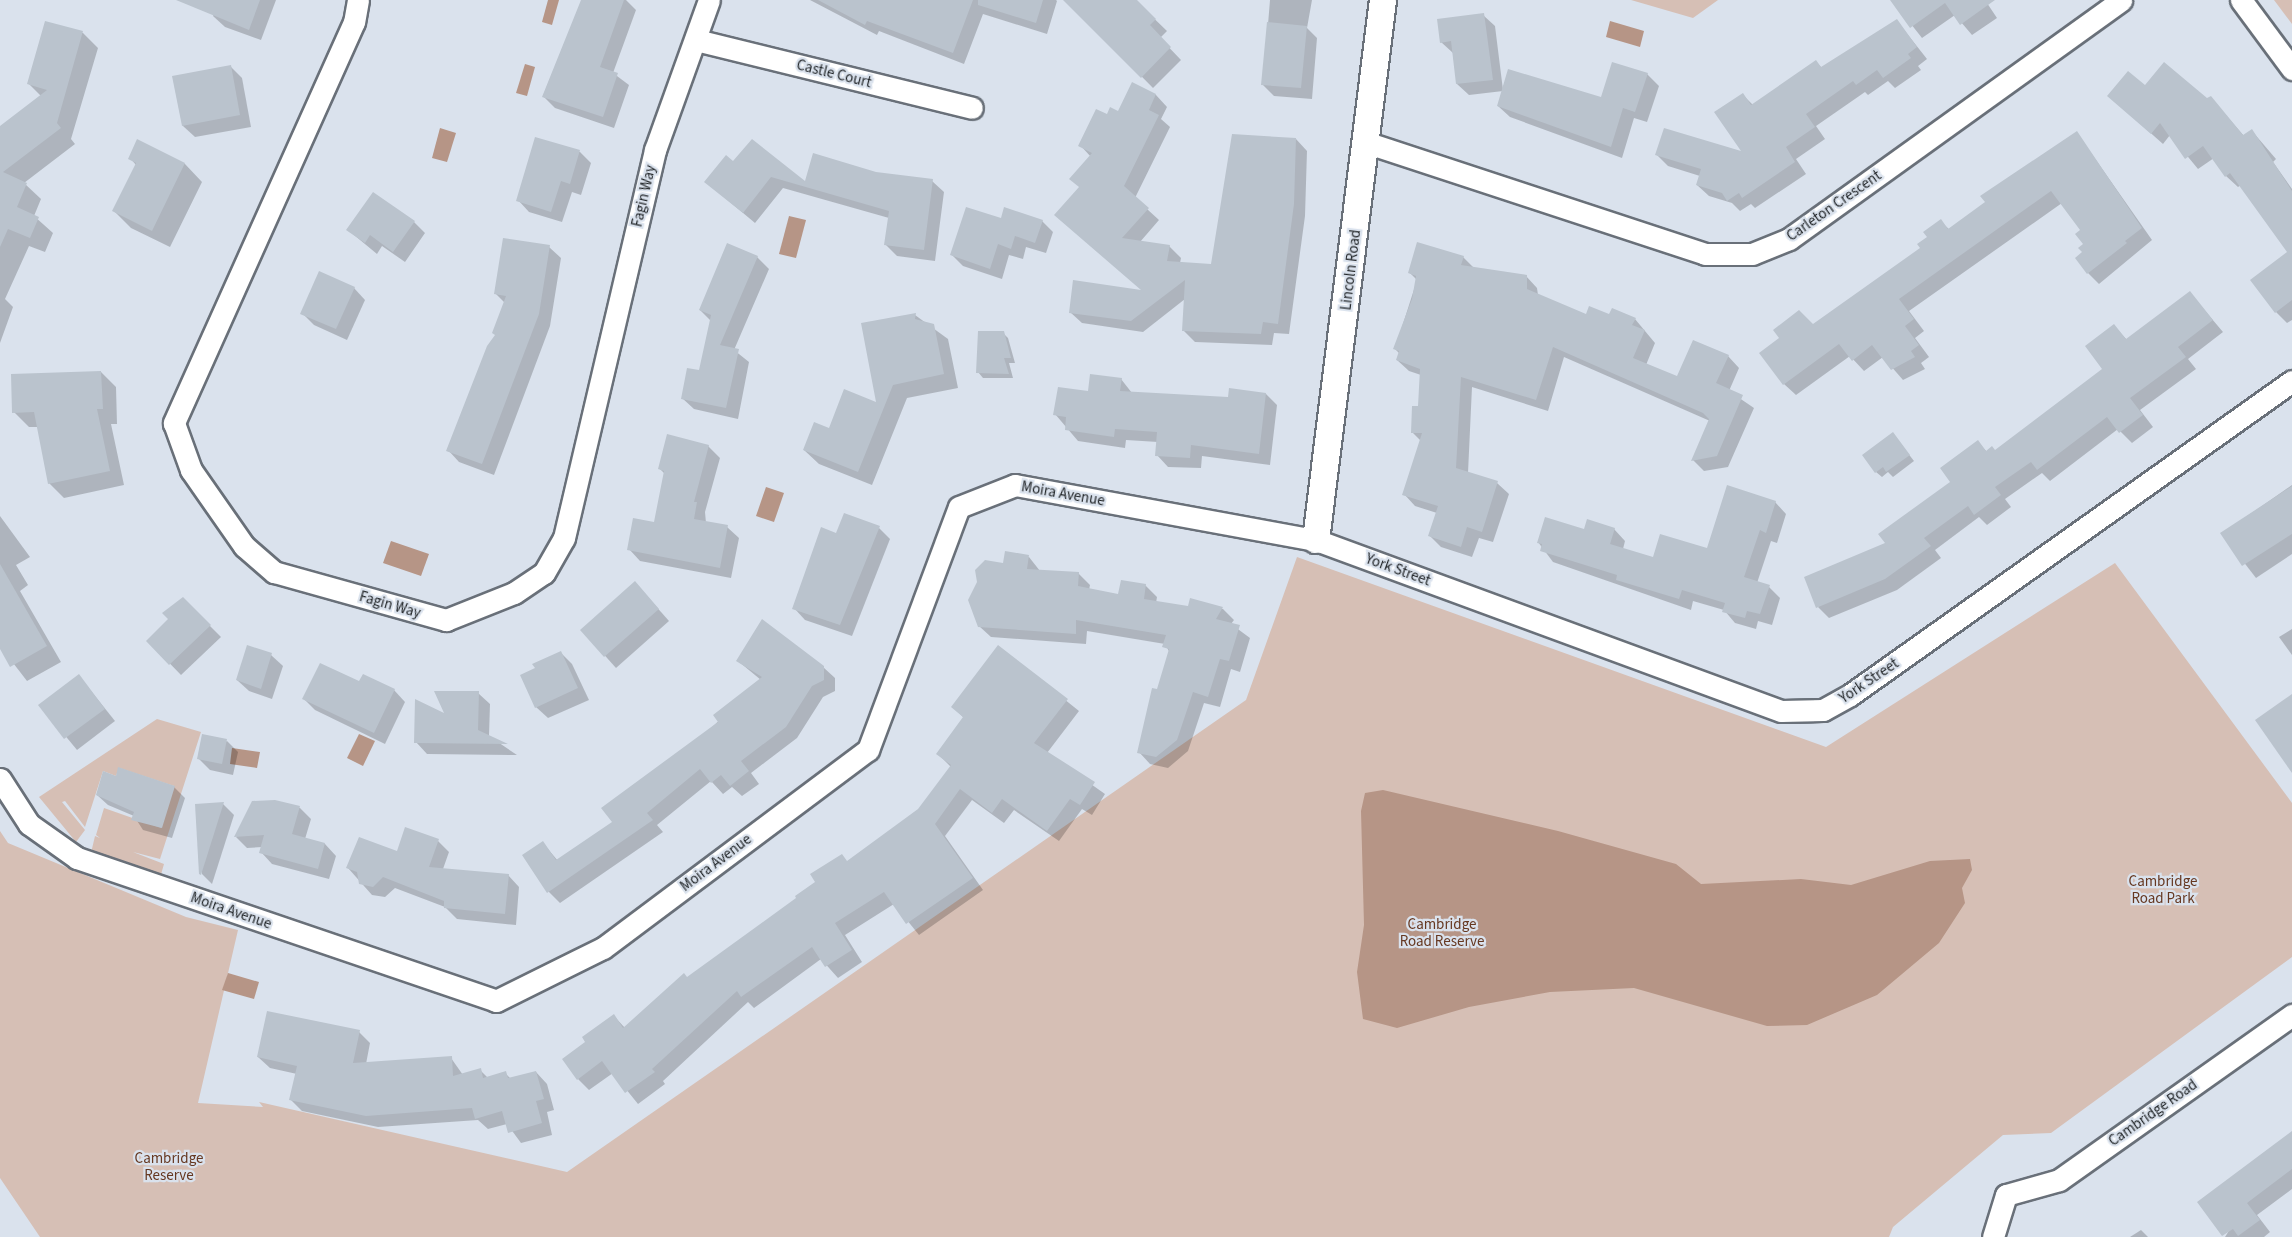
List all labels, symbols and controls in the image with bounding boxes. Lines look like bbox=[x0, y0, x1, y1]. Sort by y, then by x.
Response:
street label: Castle Court bbox=[795, 56, 873, 92]
street label: Fagin Way bbox=[628, 163, 660, 229]
street label: Carleton Crescent bbox=[1783, 167, 1885, 245]
street label: Lincoln Road bbox=[1337, 229, 1365, 311]
street label: Moira Avenue bbox=[1020, 478, 1106, 510]
street label: York Street bbox=[1363, 550, 1433, 590]
street label: Fagin Way bbox=[357, 588, 423, 622]
street label: York Street bbox=[1836, 655, 1902, 707]
street label: Moira Avenue bbox=[677, 830, 755, 896]
park label: Cambridge Road Park bbox=[2129, 872, 2197, 907]
street label: Moira Avenue bbox=[188, 889, 274, 933]
park label: Cambridge Road Reserve bbox=[1400, 915, 1484, 950]
street label: Cambridge Road bbox=[2105, 1076, 2201, 1150]
park label: Cambridge Reserve bbox=[135, 1149, 203, 1184]

